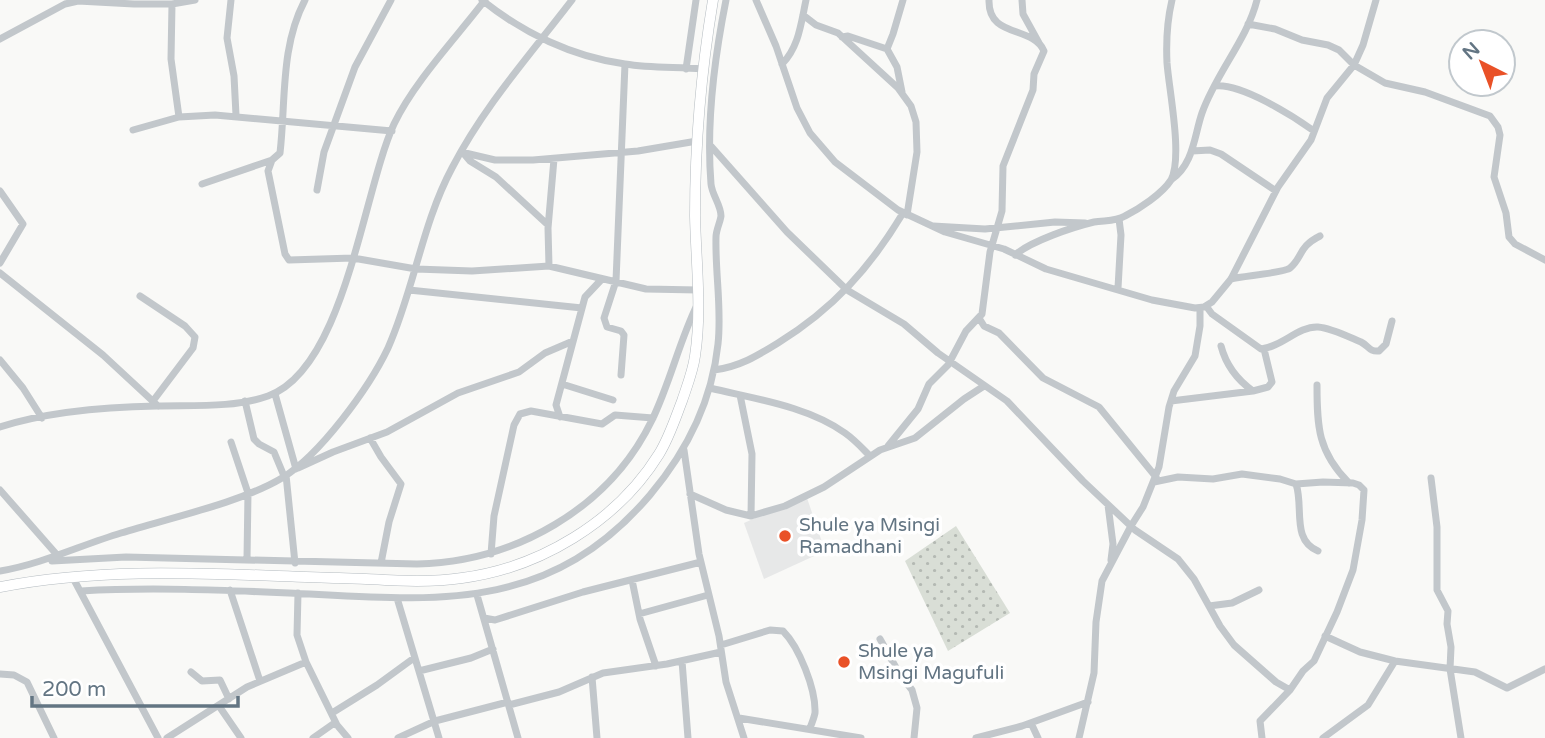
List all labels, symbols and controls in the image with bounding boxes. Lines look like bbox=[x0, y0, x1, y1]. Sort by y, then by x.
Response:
north arrow bbox=[1447, 28, 1517, 98]
text: N bbox=[1458, 38, 1484, 64]
place label: Shule ya Msingi Ramadhani bbox=[799, 514, 940, 558]
marker: Shule ya Msingi Ramadhani bbox=[777, 528, 793, 544]
place label: Shule ya Msingi Magufuli bbox=[858, 640, 1004, 684]
marker: Shule ya Msingi Magufuli bbox=[836, 654, 852, 670]
scale bar bbox=[32, 664, 238, 708]
text: 200 m bbox=[42, 677, 106, 702]

